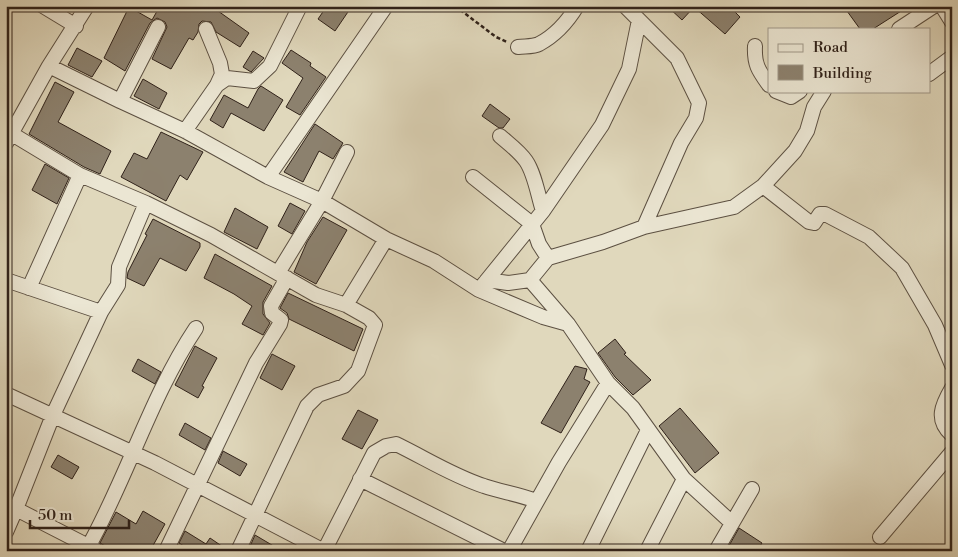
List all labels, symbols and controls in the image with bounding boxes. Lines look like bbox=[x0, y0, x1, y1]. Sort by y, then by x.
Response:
legend bbox=[768, 28, 930, 92]
text: Road bbox=[813, 38, 848, 57]
text: Building bbox=[812, 64, 872, 83]
scale bar bbox=[30, 497, 129, 529]
text: 50 m bbox=[38, 506, 72, 525]

